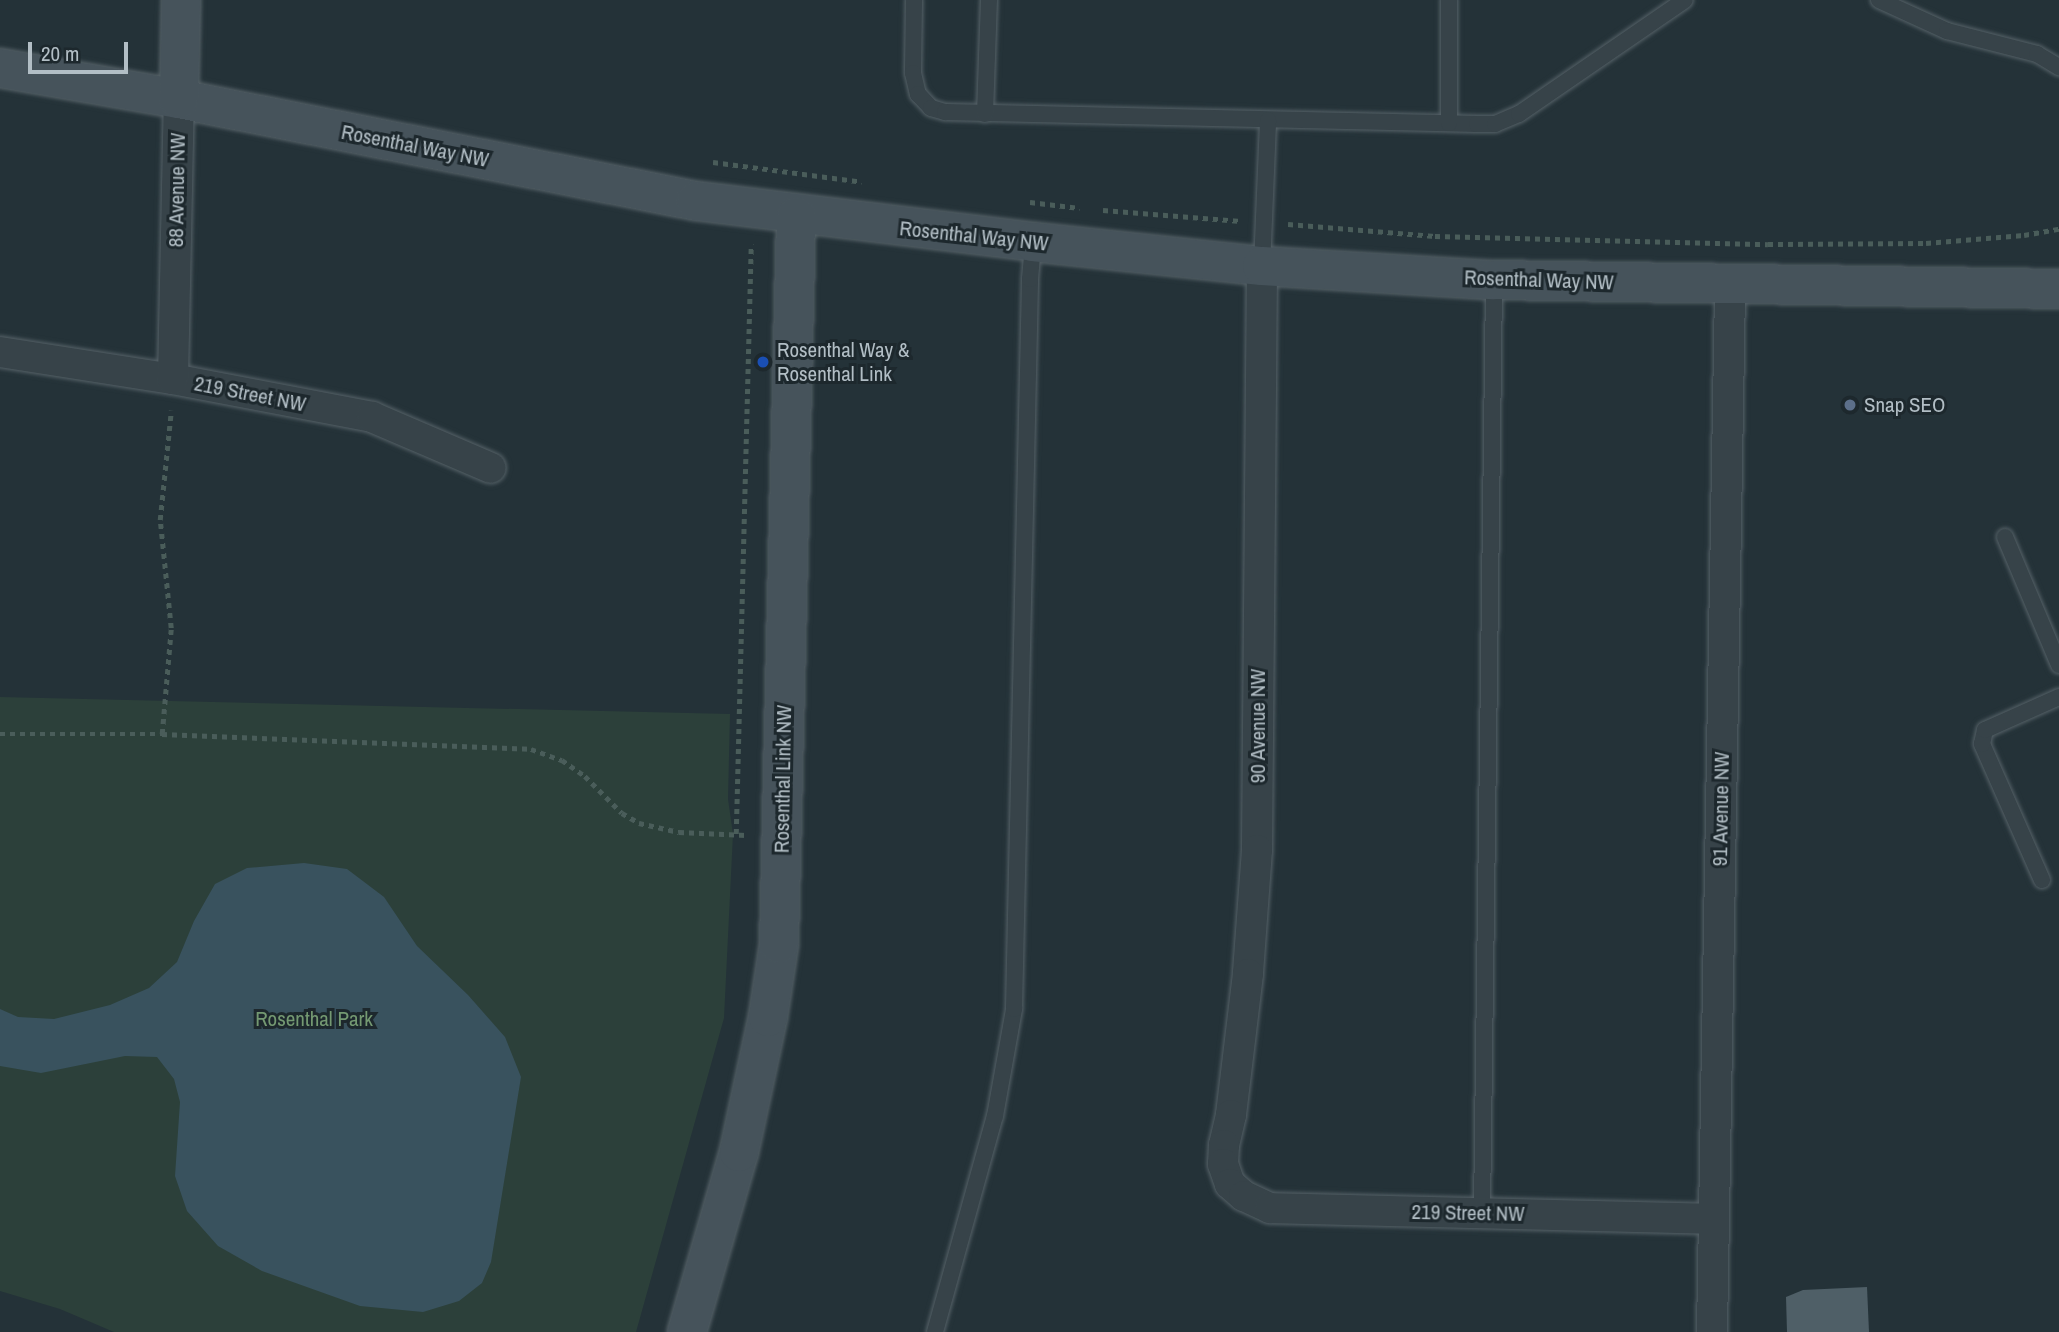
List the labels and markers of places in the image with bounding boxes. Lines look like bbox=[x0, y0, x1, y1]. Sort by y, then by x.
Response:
place label: Rosenthal Way & Rosenthal Link bbox=[777, 337, 909, 387]
marker: Rosenthal Way & Rosenthal Link bbox=[755, 354, 771, 370]
place label: Snap SEO bbox=[1864, 392, 1945, 418]
marker: Snap SEO bbox=[1842, 397, 1858, 413]

